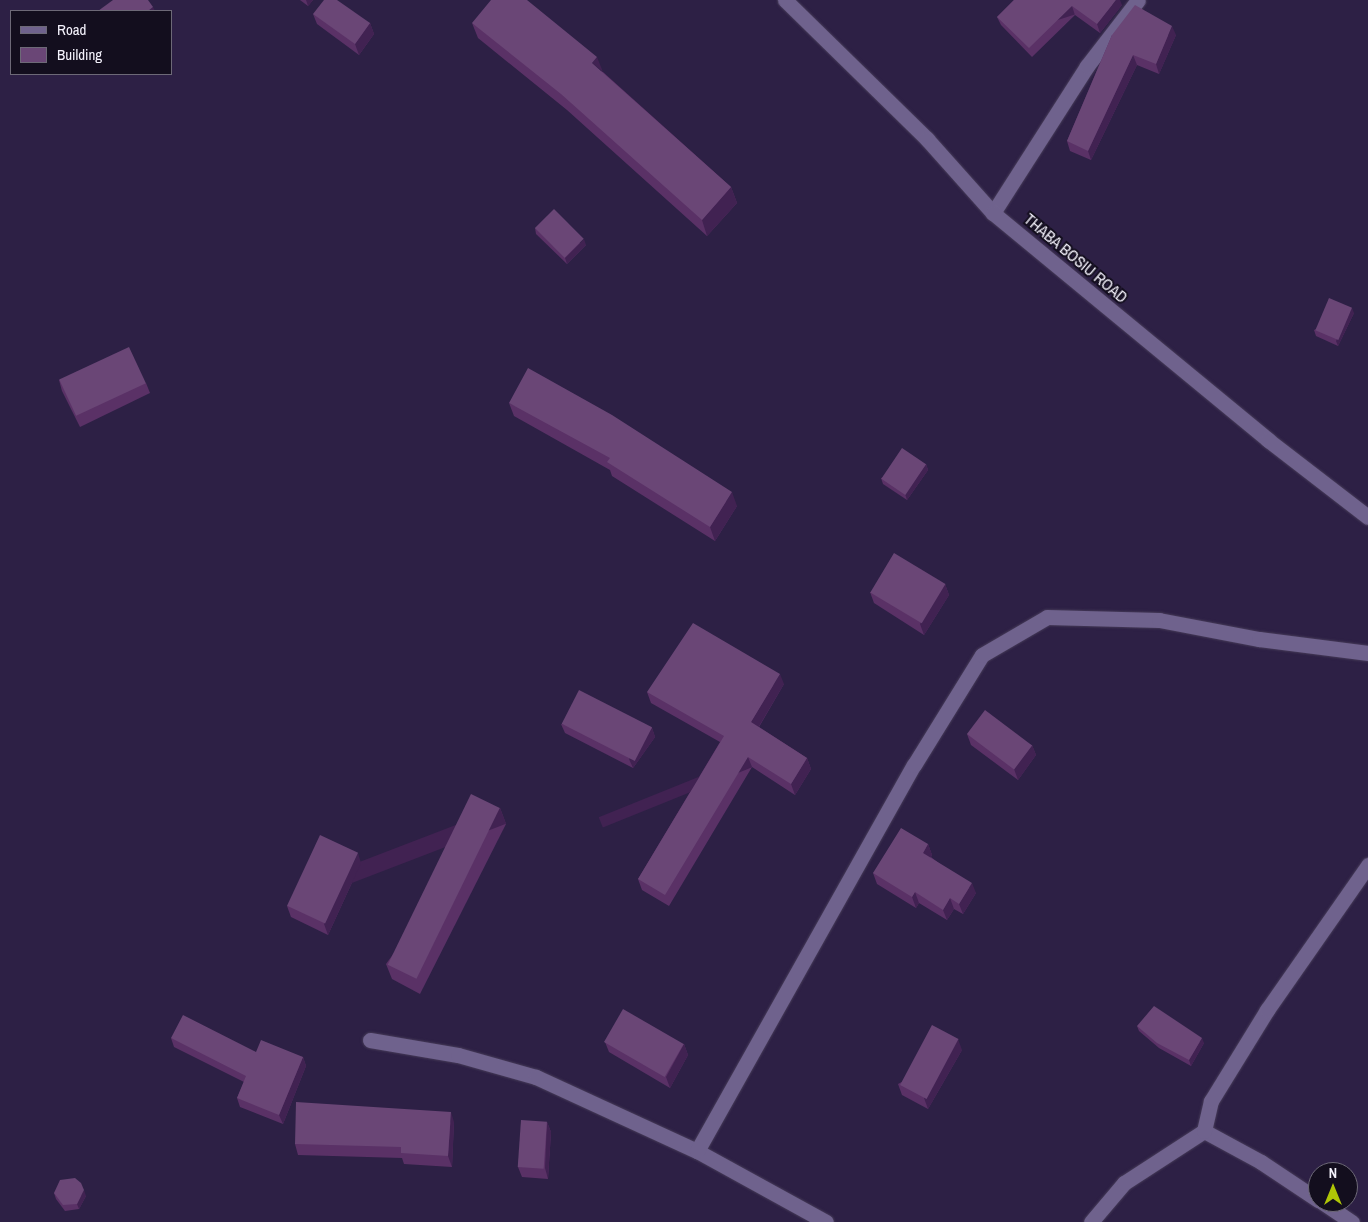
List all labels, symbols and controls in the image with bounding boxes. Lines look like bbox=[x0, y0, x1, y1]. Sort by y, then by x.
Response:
legend bbox=[10, 10, 172, 75]
text: Road bbox=[57, 19, 86, 40]
text: Building bbox=[57, 44, 102, 65]
street label: THABA BOSIU ROAD bbox=[1020, 209, 1132, 307]
north arrow bbox=[1308, 1162, 1358, 1212]
text: N bbox=[1329, 1164, 1337, 1182]

